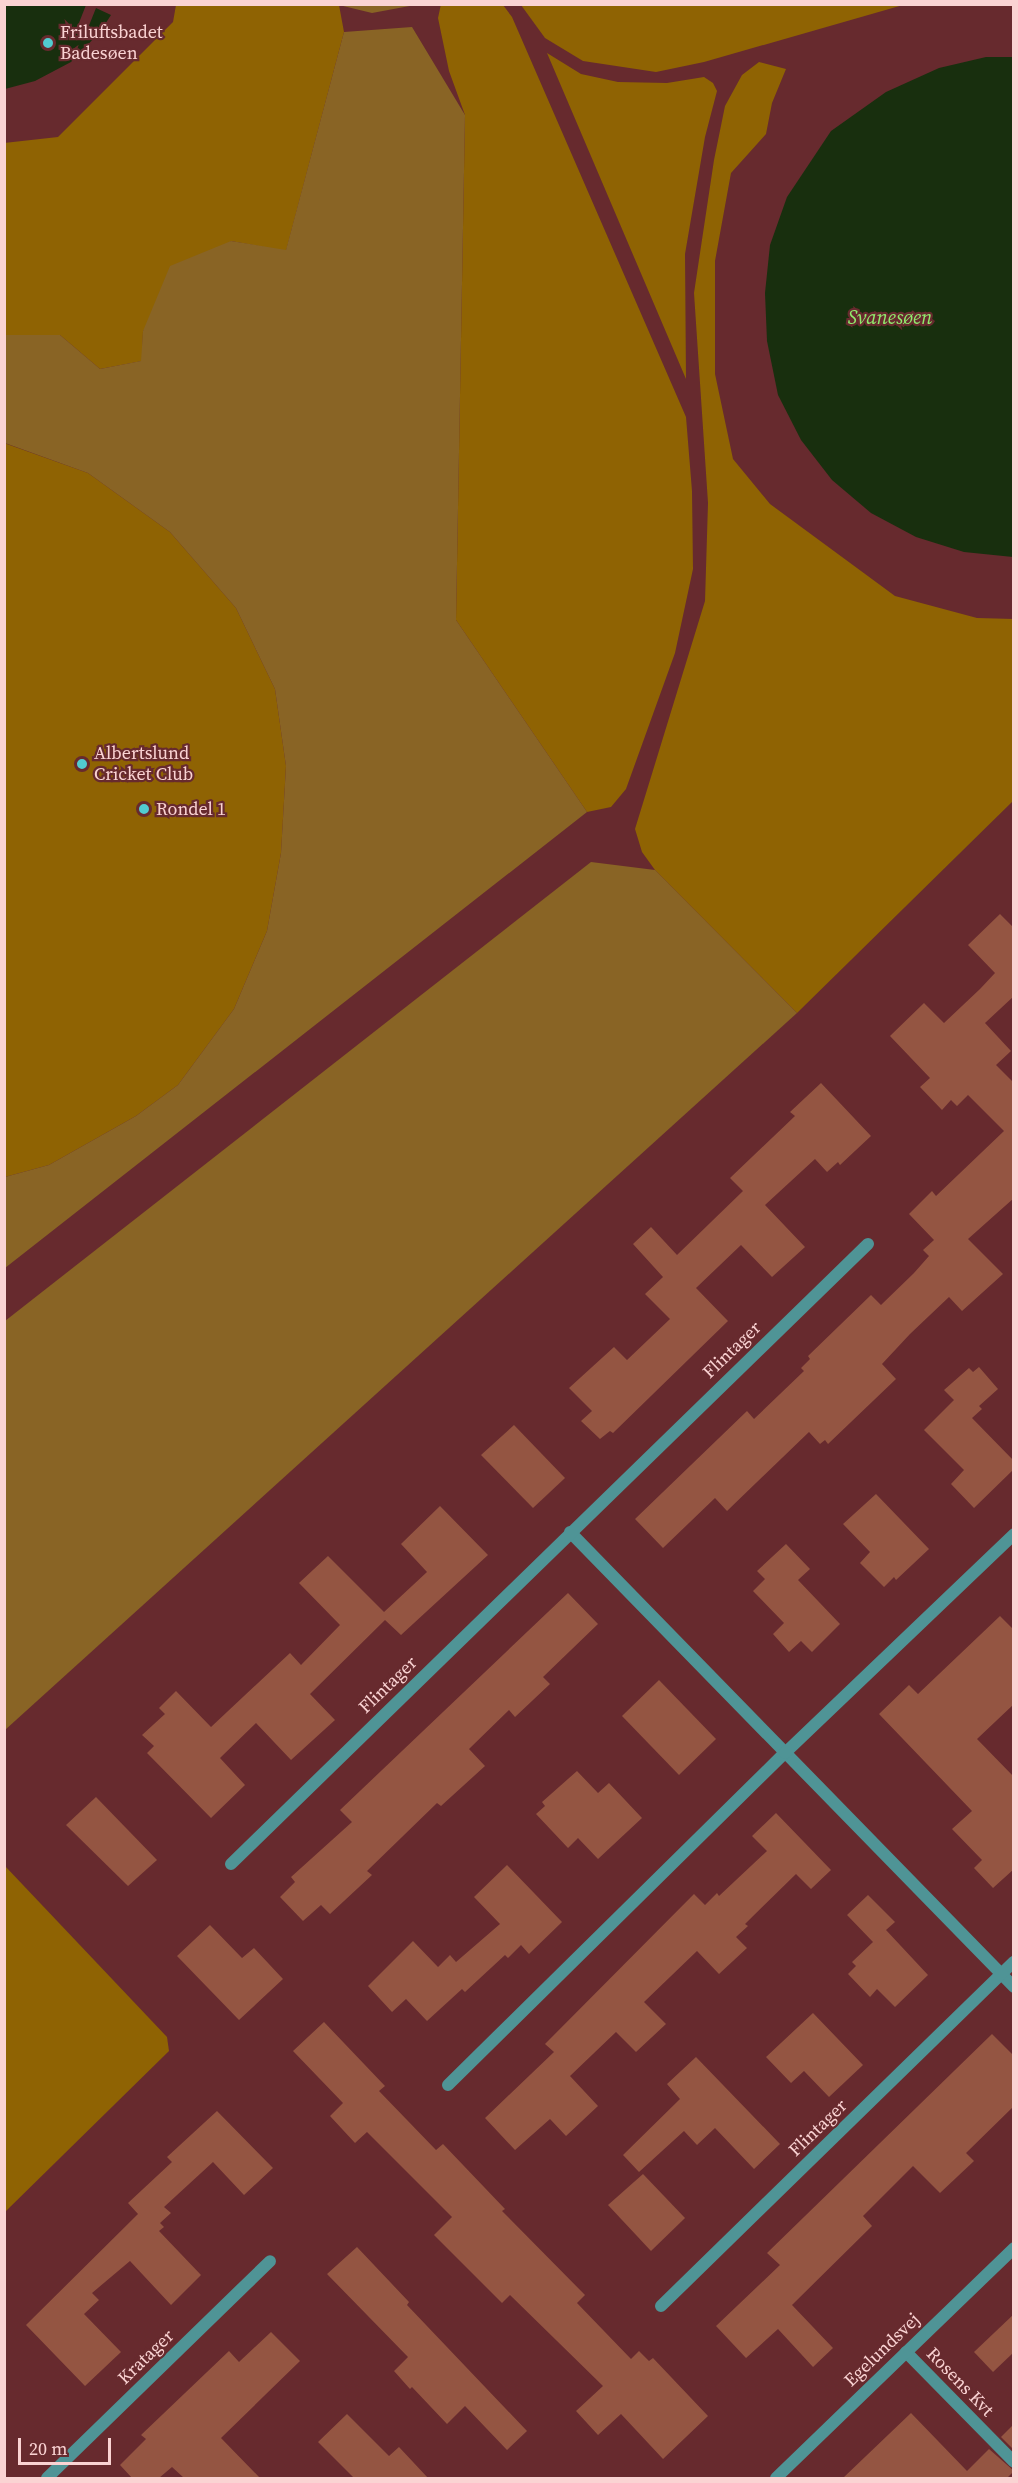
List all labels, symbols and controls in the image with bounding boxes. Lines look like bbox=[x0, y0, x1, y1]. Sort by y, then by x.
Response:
place label: Friluftsbadet Badesøen bbox=[60, 22, 163, 64]
marker: Friluftsbadet Badesøen bbox=[41, 36, 55, 50]
water label: Svanesøen bbox=[848, 305, 932, 329]
place label: Albertslund Cricket Club bbox=[94, 743, 193, 786]
marker: Albertslund Cricket Club bbox=[75, 757, 89, 771]
place label: Rondel 1 bbox=[156, 798, 226, 820]
marker: Rondel 1 bbox=[137, 802, 151, 816]
street label: Flintager bbox=[698, 1317, 766, 1383]
street label: Flintager bbox=[354, 1652, 422, 1718]
street label: Flintager bbox=[784, 2095, 852, 2161]
street label: Egelundsvej bbox=[840, 2309, 924, 2391]
street label: Kratager bbox=[114, 2325, 178, 2389]
street label: Rosens Kvt bbox=[922, 2343, 998, 2421]
scale bar bbox=[21, 2426, 114, 2464]
text: 20 m bbox=[29, 2436, 67, 2461]

